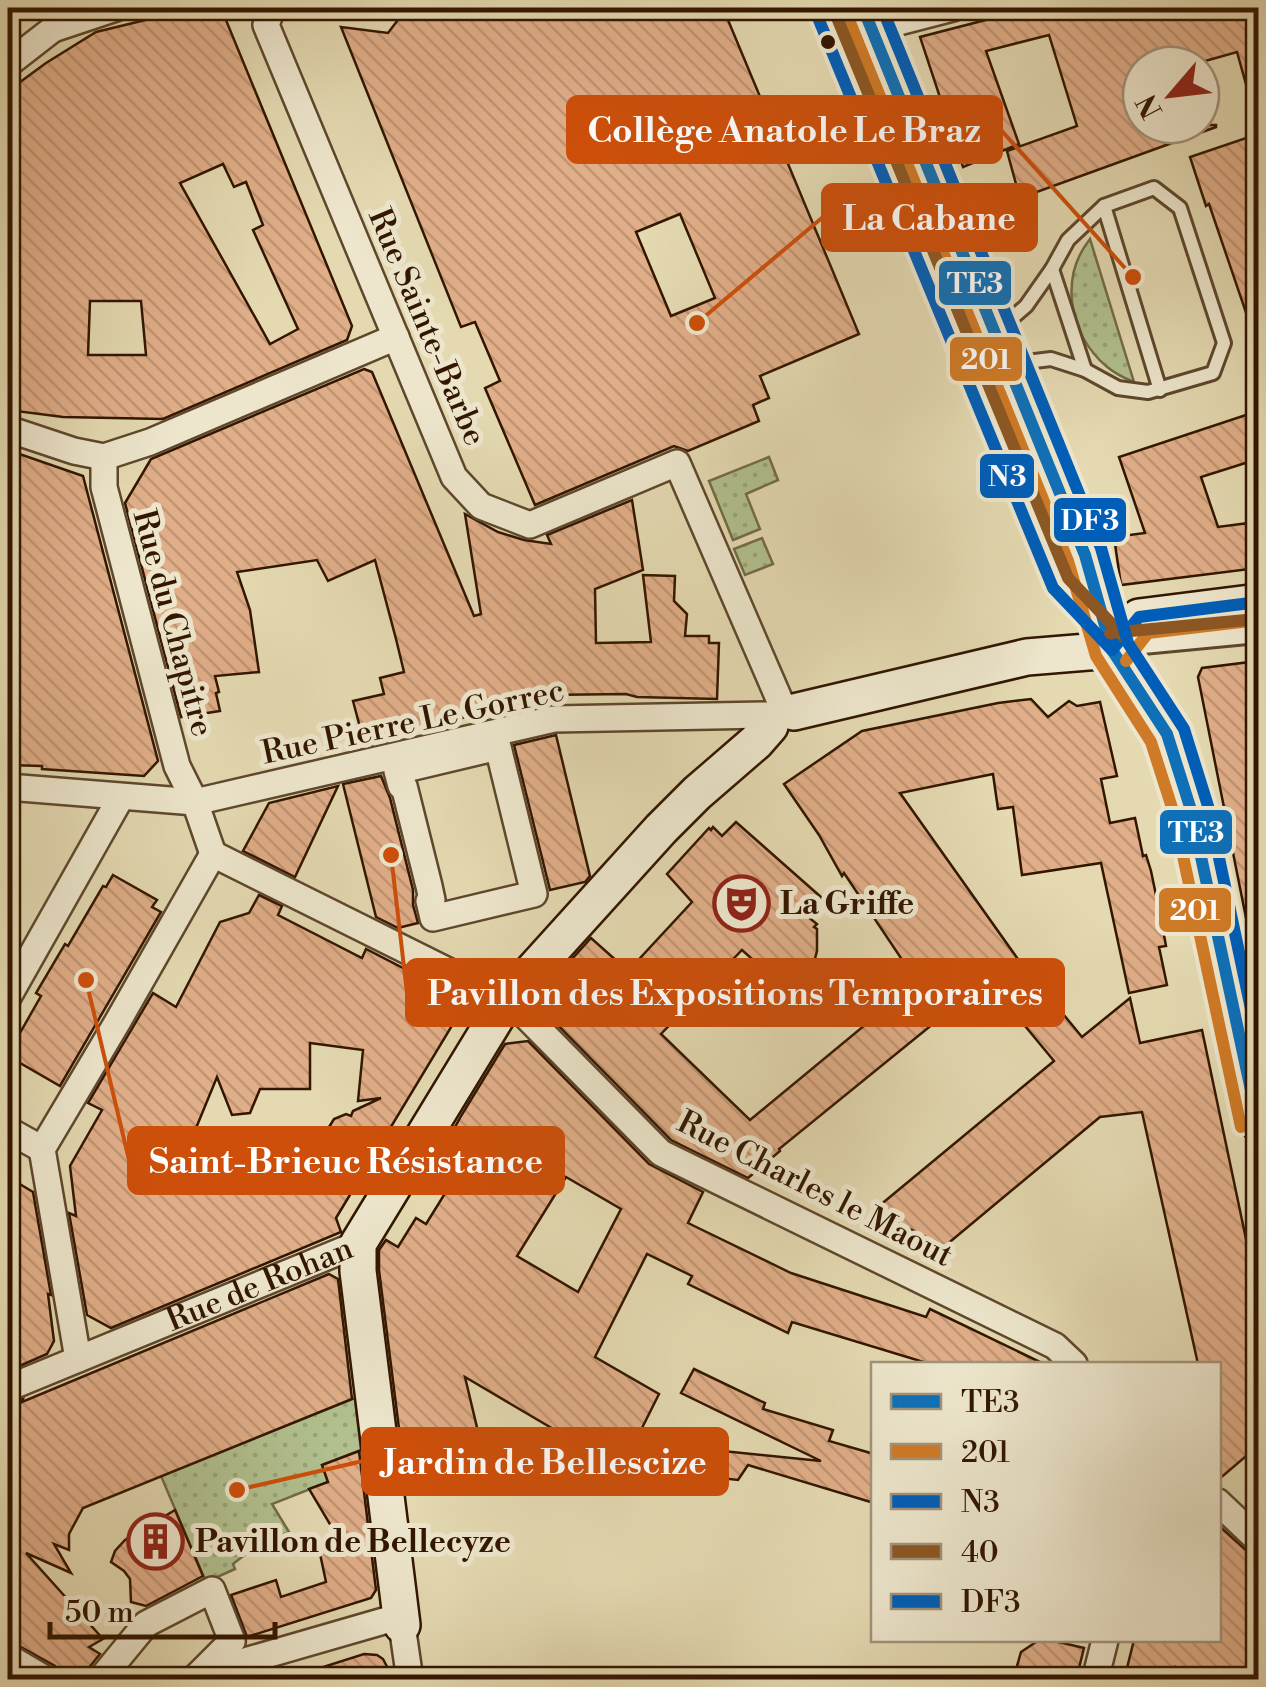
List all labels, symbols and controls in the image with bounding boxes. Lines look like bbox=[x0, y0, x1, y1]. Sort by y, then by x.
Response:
unlabelled marker bbox=[818, 32, 838, 52]
north arrow bbox=[1121, 45, 1221, 145]
text: N bbox=[1130, 88, 1171, 124]
callout: Collège Anatole Le Braz bbox=[568, 97, 1001, 162]
text: Collège Anatole Le Braz bbox=[587, 110, 981, 153]
callout: La Cabane bbox=[823, 185, 1036, 250]
text: La Cabane bbox=[842, 198, 1016, 241]
street label: Rue Sainte-Barbe bbox=[359, 202, 495, 452]
line badge: TE3 bbox=[937, 259, 1013, 307]
text: TE3 bbox=[947, 267, 1003, 302]
line badge: 201 bbox=[948, 335, 1024, 383]
text: 201 bbox=[961, 343, 1012, 378]
line badge: N3 bbox=[978, 452, 1036, 500]
text: N3 bbox=[987, 460, 1027, 495]
line badge: DF3 bbox=[1052, 496, 1128, 544]
text: DF3 bbox=[1061, 504, 1119, 539]
street label: Rue du Chapitre bbox=[124, 505, 222, 741]
street label: Rue Pierre Le Gorrec bbox=[258, 670, 568, 774]
line badge: TE3 bbox=[1158, 808, 1234, 856]
text: TE3 bbox=[1168, 816, 1224, 851]
theatre icon: La Griffe bbox=[711, 874, 771, 934]
place label: La Griffe bbox=[780, 884, 914, 924]
line badge: 201 bbox=[1157, 886, 1233, 934]
text: 201 bbox=[1170, 894, 1221, 929]
callout: Pavillon des Expositions Temporaires bbox=[407, 960, 1063, 1025]
text: Pavillon des Expositions Temporaires bbox=[427, 973, 1043, 1016]
street label: Rue Charles le Maout bbox=[670, 1102, 960, 1276]
callout: Saint-Brieuc Résistance bbox=[129, 1128, 563, 1193]
text: Saint-Brieuc Résistance bbox=[149, 1141, 543, 1184]
street label: Rue de Rohan bbox=[160, 1228, 359, 1341]
legend bbox=[871, 1362, 1221, 1642]
text: TE3 bbox=[961, 1384, 1019, 1422]
callout: Jardin de Bellescize bbox=[363, 1429, 727, 1494]
text: 201 bbox=[961, 1434, 1010, 1472]
text: Jardin de Bellescize bbox=[378, 1442, 707, 1485]
text: N3 bbox=[961, 1484, 1000, 1522]
building icon: Pavillon de Bellecyze bbox=[126, 1512, 186, 1572]
place label: Pavillon de Bellecyze bbox=[195, 1522, 511, 1562]
text: 40 bbox=[961, 1534, 999, 1572]
scale bar bbox=[50, 1577, 275, 1639]
text: DF3 bbox=[961, 1584, 1021, 1622]
text: 50 m bbox=[65, 1594, 134, 1632]

